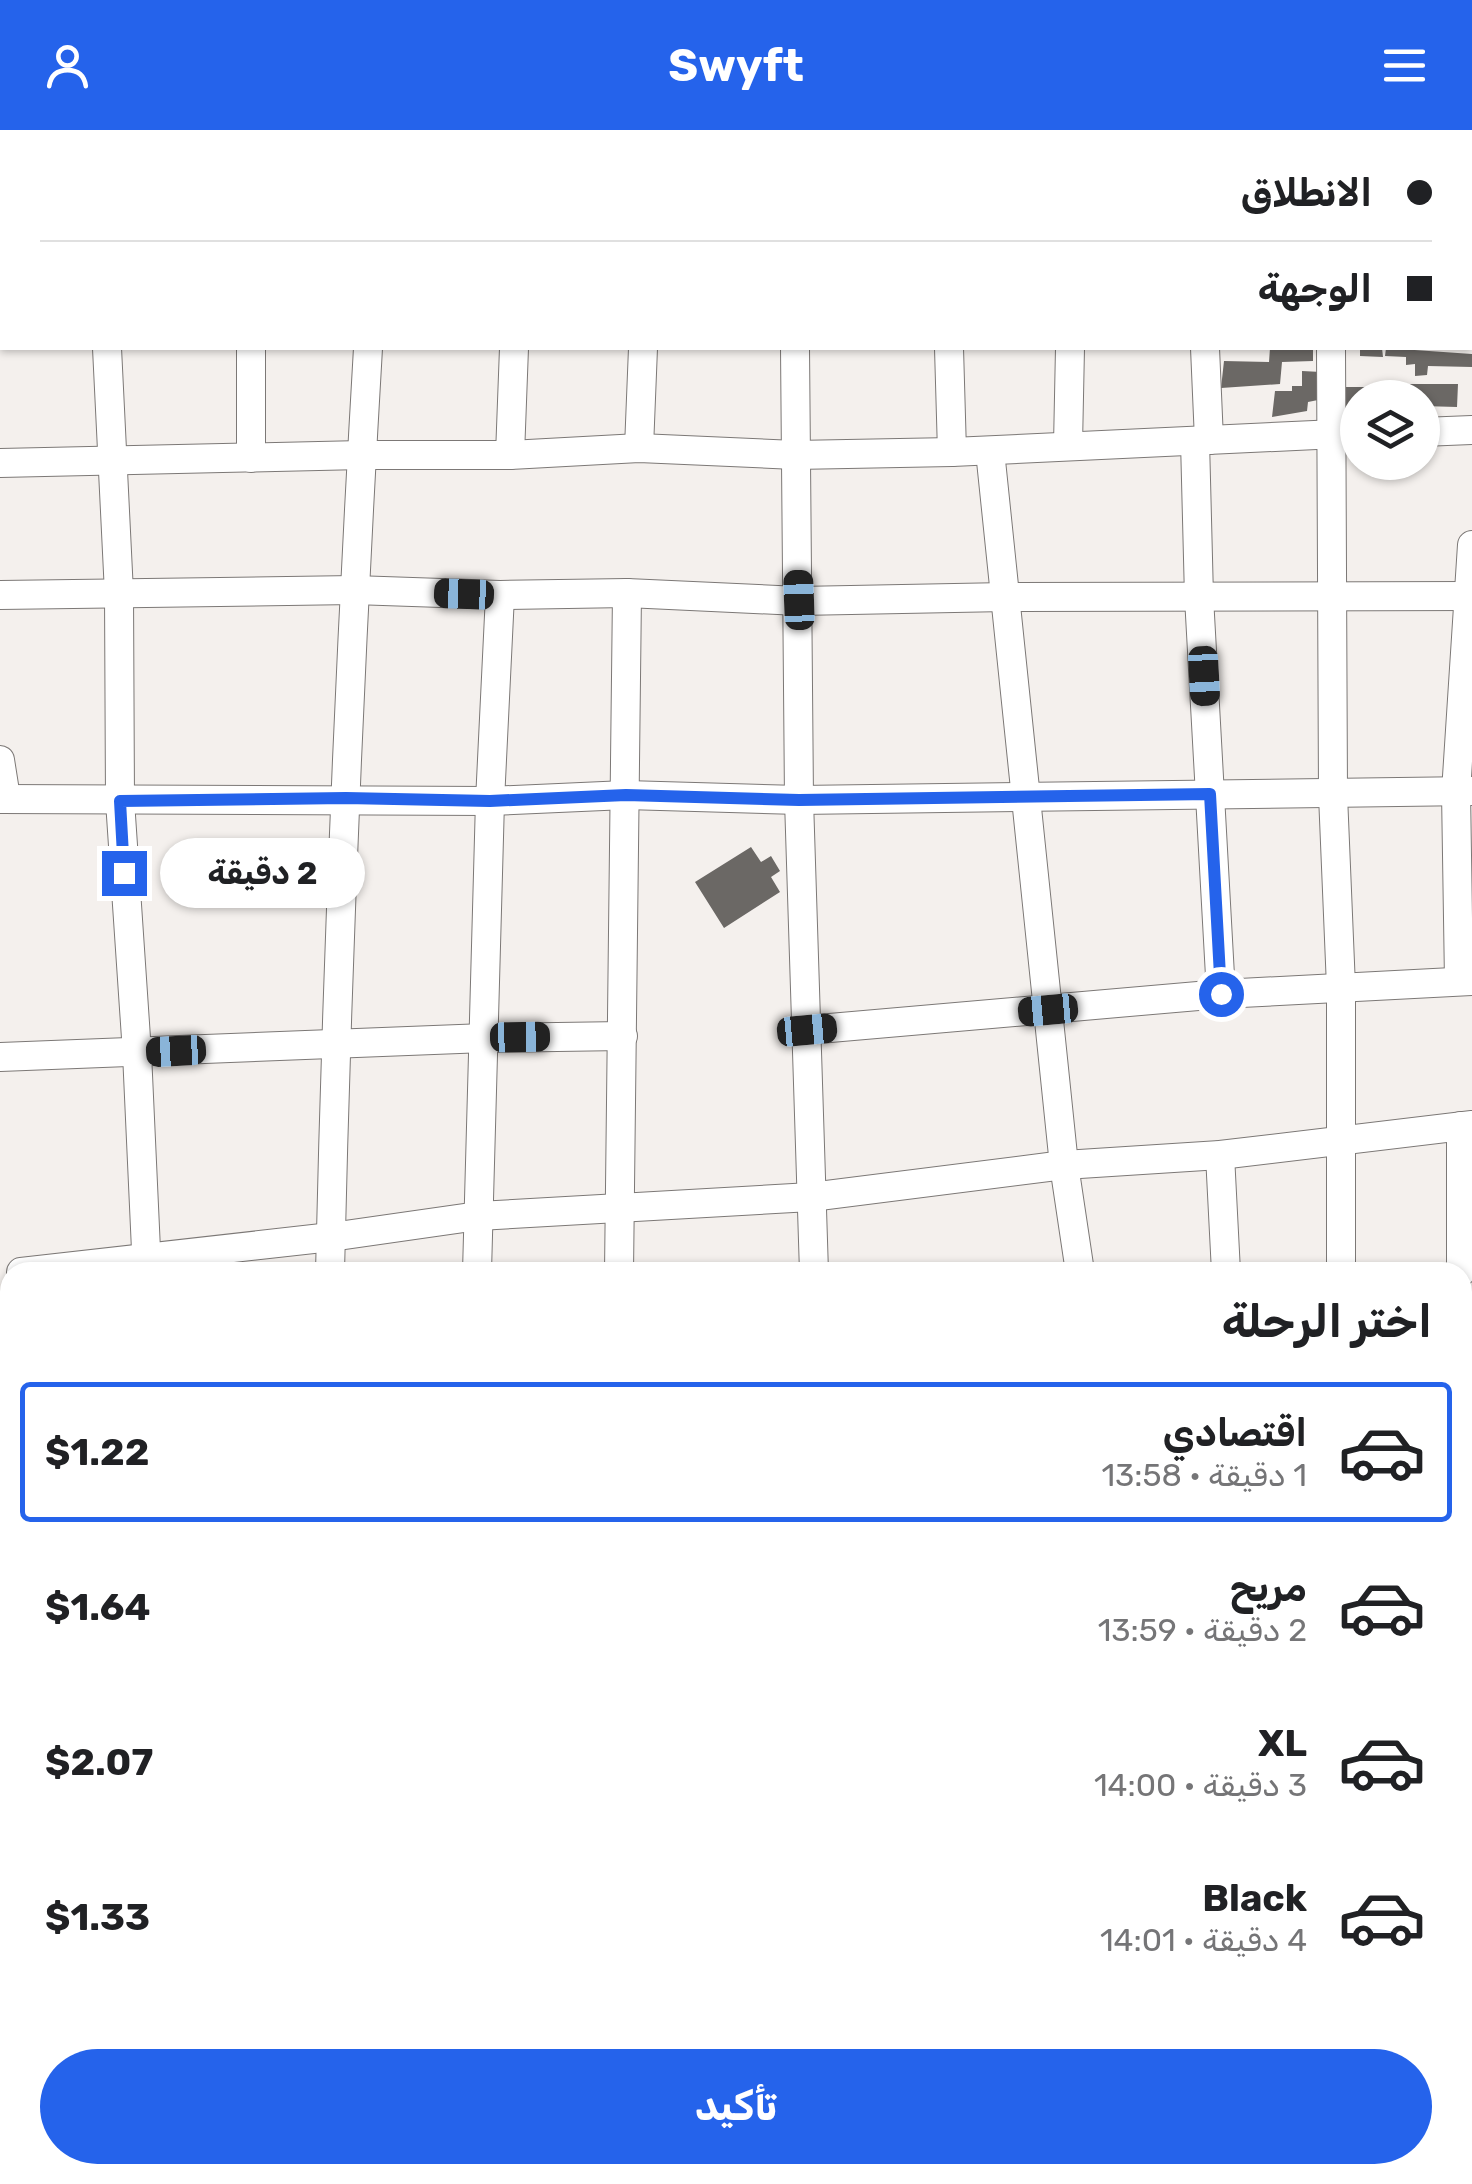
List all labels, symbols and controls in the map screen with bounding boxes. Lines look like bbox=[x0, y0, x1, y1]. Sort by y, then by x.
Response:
icon: person bbox=[40, 38, 95, 93]
icon: menu bbox=[1377, 38, 1432, 93]
text: Swyft bbox=[668, 39, 804, 92]
text: الانطلاق bbox=[1241, 170, 1372, 216]
text: الوجهة bbox=[1258, 266, 1372, 312]
map controls bbox=[1340, 380, 1440, 480]
button: layers bbox=[1340, 380, 1440, 480]
car bbox=[783, 569, 815, 631]
car bbox=[433, 578, 495, 610]
car bbox=[1187, 645, 1221, 707]
callout: 2 دقيقة bbox=[159, 838, 364, 908]
route end bbox=[102, 851, 147, 896]
text: 2 دقيقة bbox=[208, 854, 317, 892]
route start bbox=[1199, 972, 1244, 1017]
car bbox=[1017, 992, 1079, 1028]
car bbox=[776, 1012, 838, 1048]
car bbox=[490, 1021, 550, 1053]
car bbox=[145, 1034, 207, 1068]
text: اختر الرحلة bbox=[1222, 1295, 1432, 1348]
icon: car bbox=[1337, 1407, 1427, 1497]
text: اقتصادي bbox=[1163, 1410, 1307, 1456]
text: $1.22 bbox=[45, 1429, 149, 1475]
text: 1 دقيقة · 13:58 bbox=[1101, 1456, 1307, 1494]
icon: car bbox=[1337, 1562, 1427, 1652]
text: مريح bbox=[1230, 1565, 1307, 1611]
text: $1.64 bbox=[45, 1584, 151, 1630]
text: 2 دقيقة · 13:59 bbox=[1098, 1611, 1307, 1649]
icon: car bbox=[1337, 1717, 1427, 1807]
text: XL bbox=[1258, 1720, 1307, 1766]
text: $2.07 bbox=[45, 1739, 153, 1785]
text: 3 دقيقة · 14:00 bbox=[1094, 1766, 1307, 1804]
icon: car bbox=[1337, 1872, 1427, 1962]
text: Black bbox=[1202, 1875, 1307, 1921]
text: $1.33 bbox=[45, 1894, 150, 1940]
text: 4 دقيقة · 14:01 bbox=[1100, 1921, 1307, 1959]
button: تأكيد bbox=[40, 2049, 1432, 2164]

